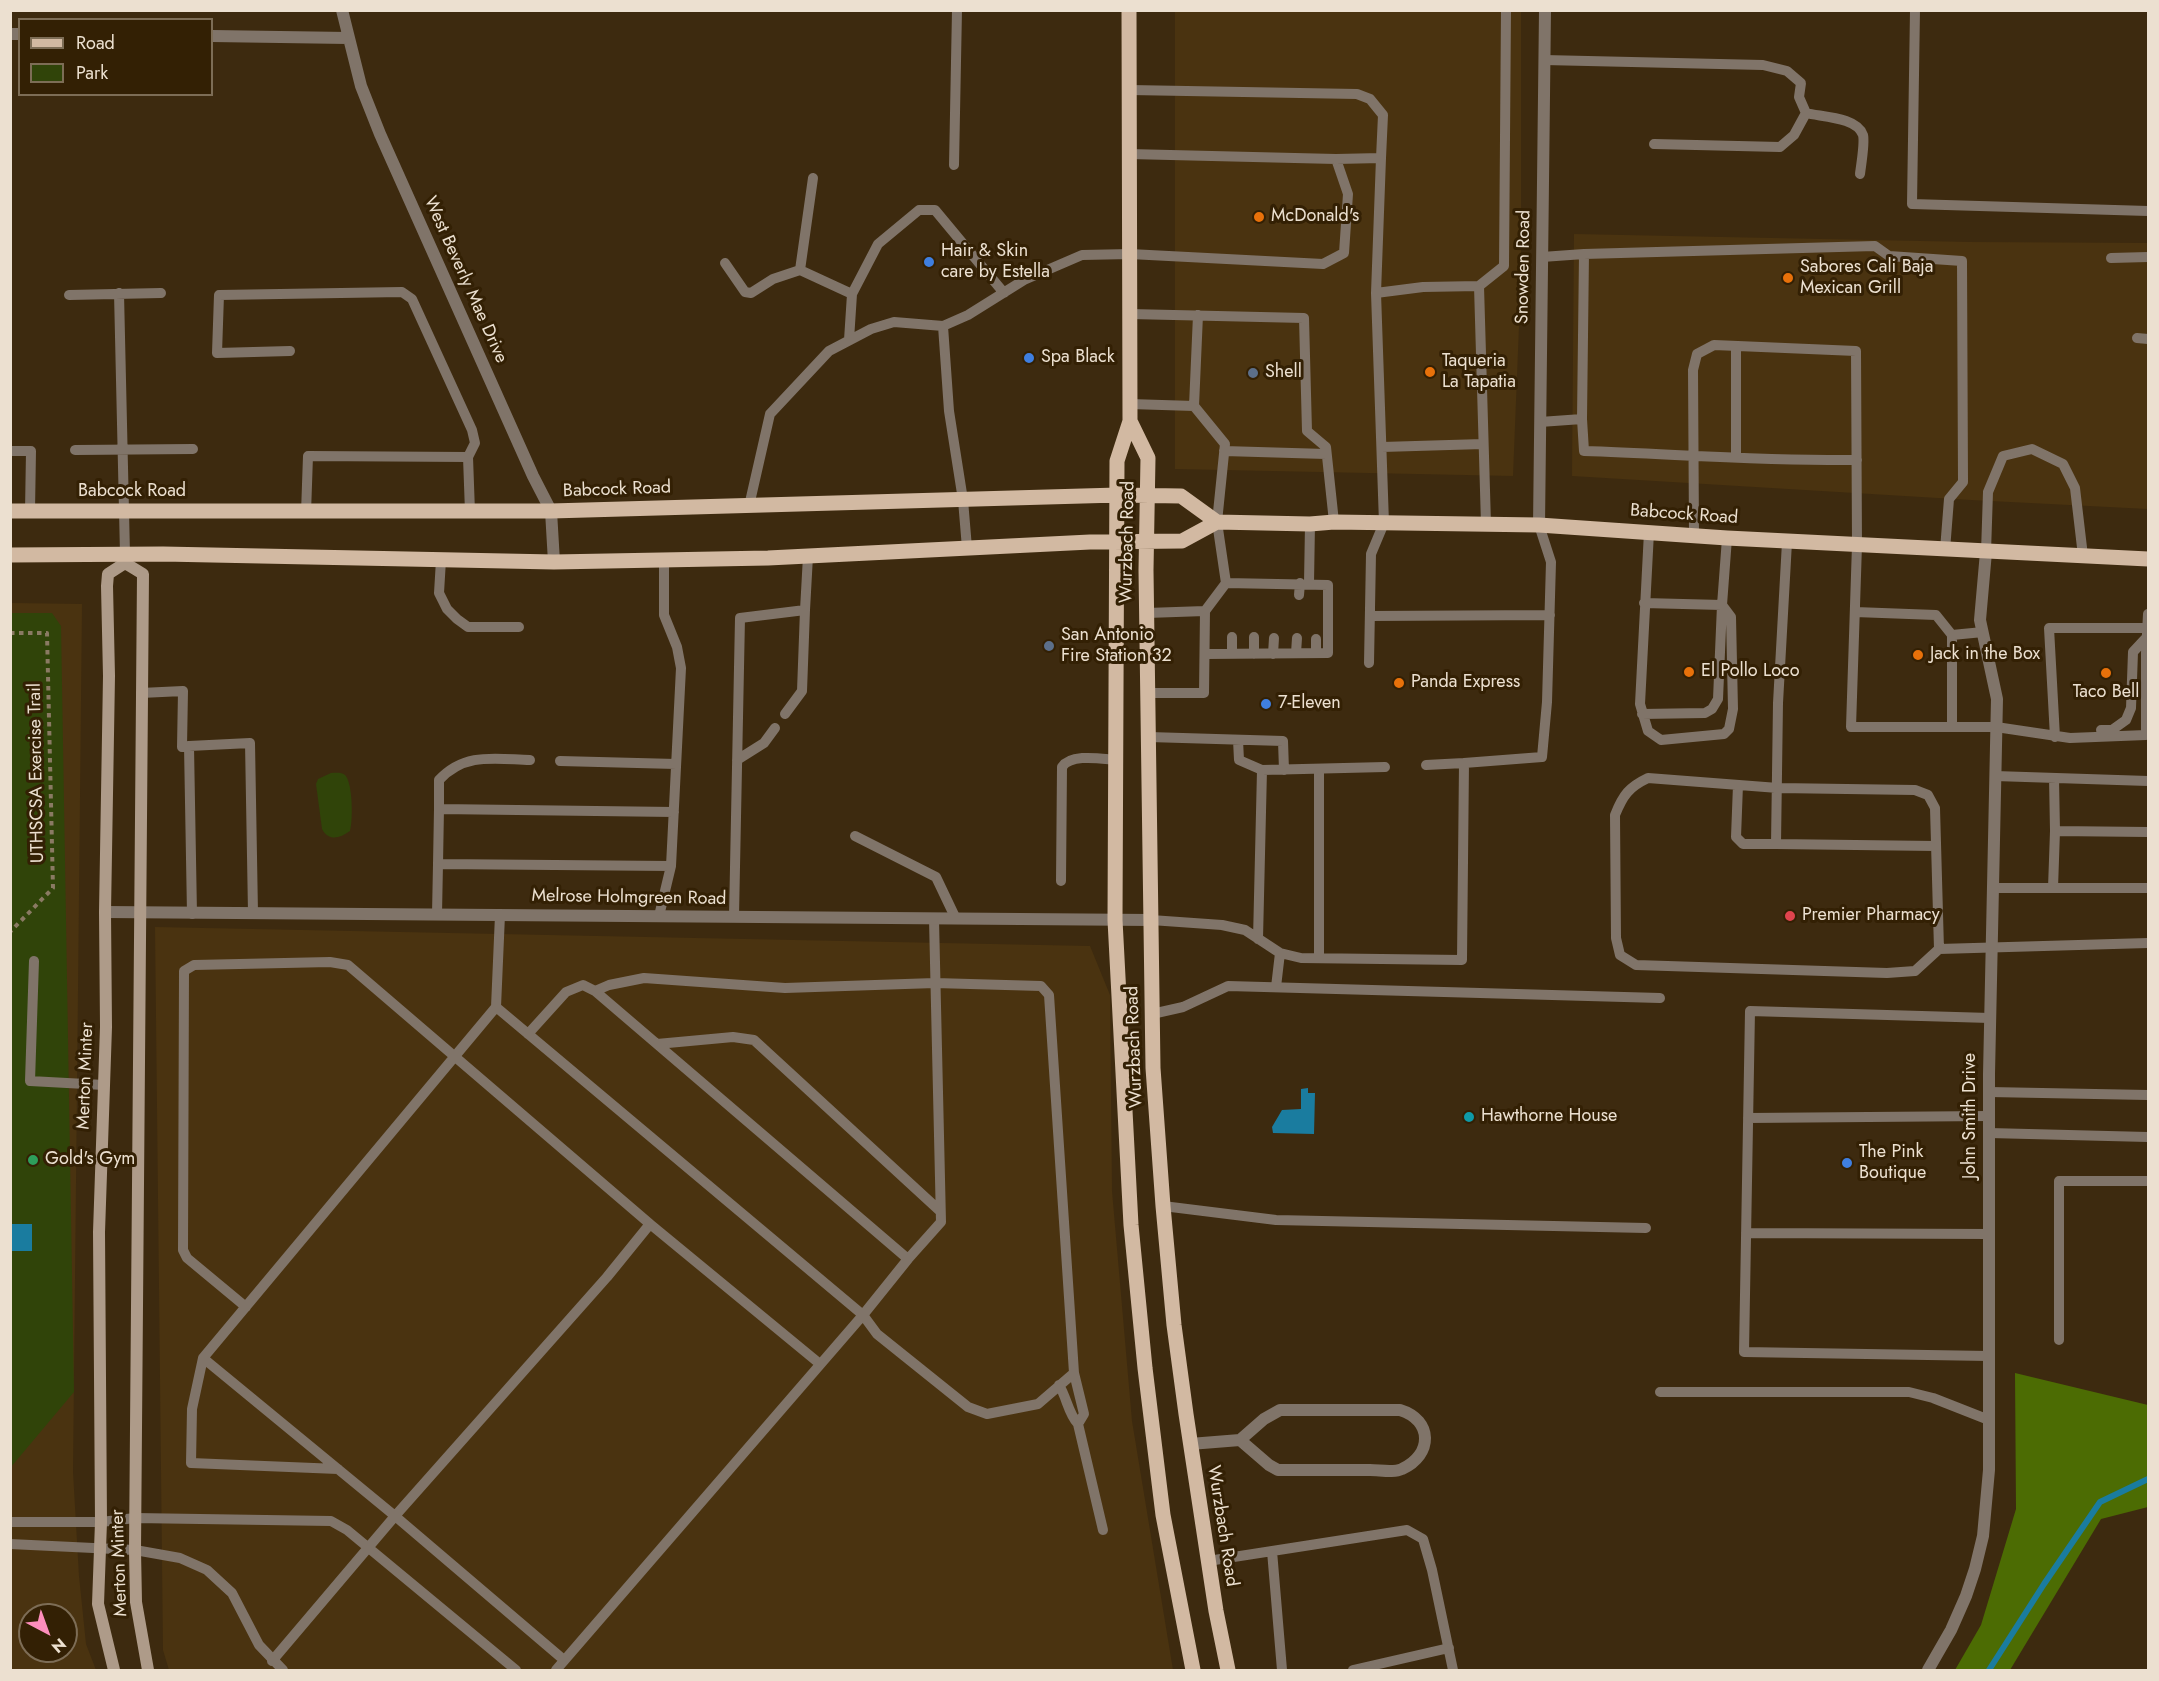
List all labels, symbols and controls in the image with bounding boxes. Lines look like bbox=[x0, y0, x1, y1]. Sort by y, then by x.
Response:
legend bbox=[18, 18, 213, 96]
text: Road bbox=[76, 30, 115, 56]
text: Park bbox=[76, 60, 108, 86]
street label: West Beverly Mae Drive bbox=[418, 193, 512, 367]
place label: McDonald's bbox=[1271, 206, 1359, 228]
marker: McDonald's bbox=[1252, 210, 1266, 224]
street label: Snowden Road bbox=[1512, 210, 1536, 324]
place label: Hair & Skin care by Estella bbox=[941, 241, 1050, 284]
marker: Hair & Skin care by Estella bbox=[922, 255, 936, 269]
place label: Sabores Cali Baja Mexican Grill bbox=[1800, 257, 1934, 300]
marker: Sabores Cali Baja Mexican Grill bbox=[1781, 271, 1795, 285]
place label: Spa Black bbox=[1041, 347, 1115, 369]
marker: Spa Black bbox=[1022, 351, 1036, 365]
place label: Taqueria La Tapatia bbox=[1442, 351, 1516, 394]
place label: Shell bbox=[1265, 362, 1302, 384]
marker: Taqueria La Tapatia bbox=[1423, 365, 1437, 379]
marker: Shell bbox=[1246, 366, 1260, 380]
street label: Babcock Road bbox=[563, 477, 671, 503]
street label: Babcock Road bbox=[78, 481, 186, 503]
street label: Wurzbach Road bbox=[1116, 481, 1140, 603]
street label: Babcock Road bbox=[1629, 500, 1739, 530]
place label: San Antonio Fire Station 32 bbox=[1061, 625, 1172, 668]
marker: San Antonio Fire Station 32 bbox=[1042, 639, 1056, 653]
place label: Jack in the Box bbox=[1930, 644, 2040, 666]
marker: Jack in the Box bbox=[1911, 648, 1925, 662]
place label: El Pollo Loco bbox=[1701, 661, 1799, 683]
marker: El Pollo Loco bbox=[1682, 665, 1696, 679]
marker: Taco Bell bbox=[2099, 666, 2113, 680]
place label: Panda Express bbox=[1411, 672, 1520, 694]
marker: Panda Express bbox=[1392, 676, 1406, 690]
place label: Taco Bell bbox=[2073, 682, 2139, 704]
street label: UTHSCSA Exercise Trail bbox=[25, 683, 49, 863]
place label: 7-Eleven bbox=[1278, 693, 1341, 715]
marker: 7-Eleven bbox=[1259, 697, 1273, 711]
street label: Melrose Holmgreen Road bbox=[531, 886, 727, 910]
place label: Premier Pharmacy bbox=[1802, 905, 1940, 927]
marker: Premier Pharmacy bbox=[1783, 909, 1797, 923]
street label: Wurzbach Road bbox=[1122, 986, 1148, 1108]
street label: Merton Minter bbox=[73, 1022, 99, 1130]
street label: John Smith Drive bbox=[1960, 1053, 1982, 1179]
place label: Hawthorne House bbox=[1481, 1106, 1617, 1128]
marker: Hawthorne House bbox=[1462, 1110, 1476, 1124]
place label: The Pink Boutique bbox=[1859, 1142, 1926, 1184]
place label: Gold's Gym bbox=[45, 1149, 135, 1171]
marker: Gold's Gym bbox=[26, 1153, 40, 1167]
marker: The Pink Boutique bbox=[1840, 1156, 1854, 1170]
street label: Wurzbach Road bbox=[1202, 1464, 1242, 1588]
street label: Merton Minter bbox=[107, 1509, 133, 1617]
north arrow bbox=[18, 1603, 78, 1663]
text: N bbox=[46, 1633, 71, 1658]

